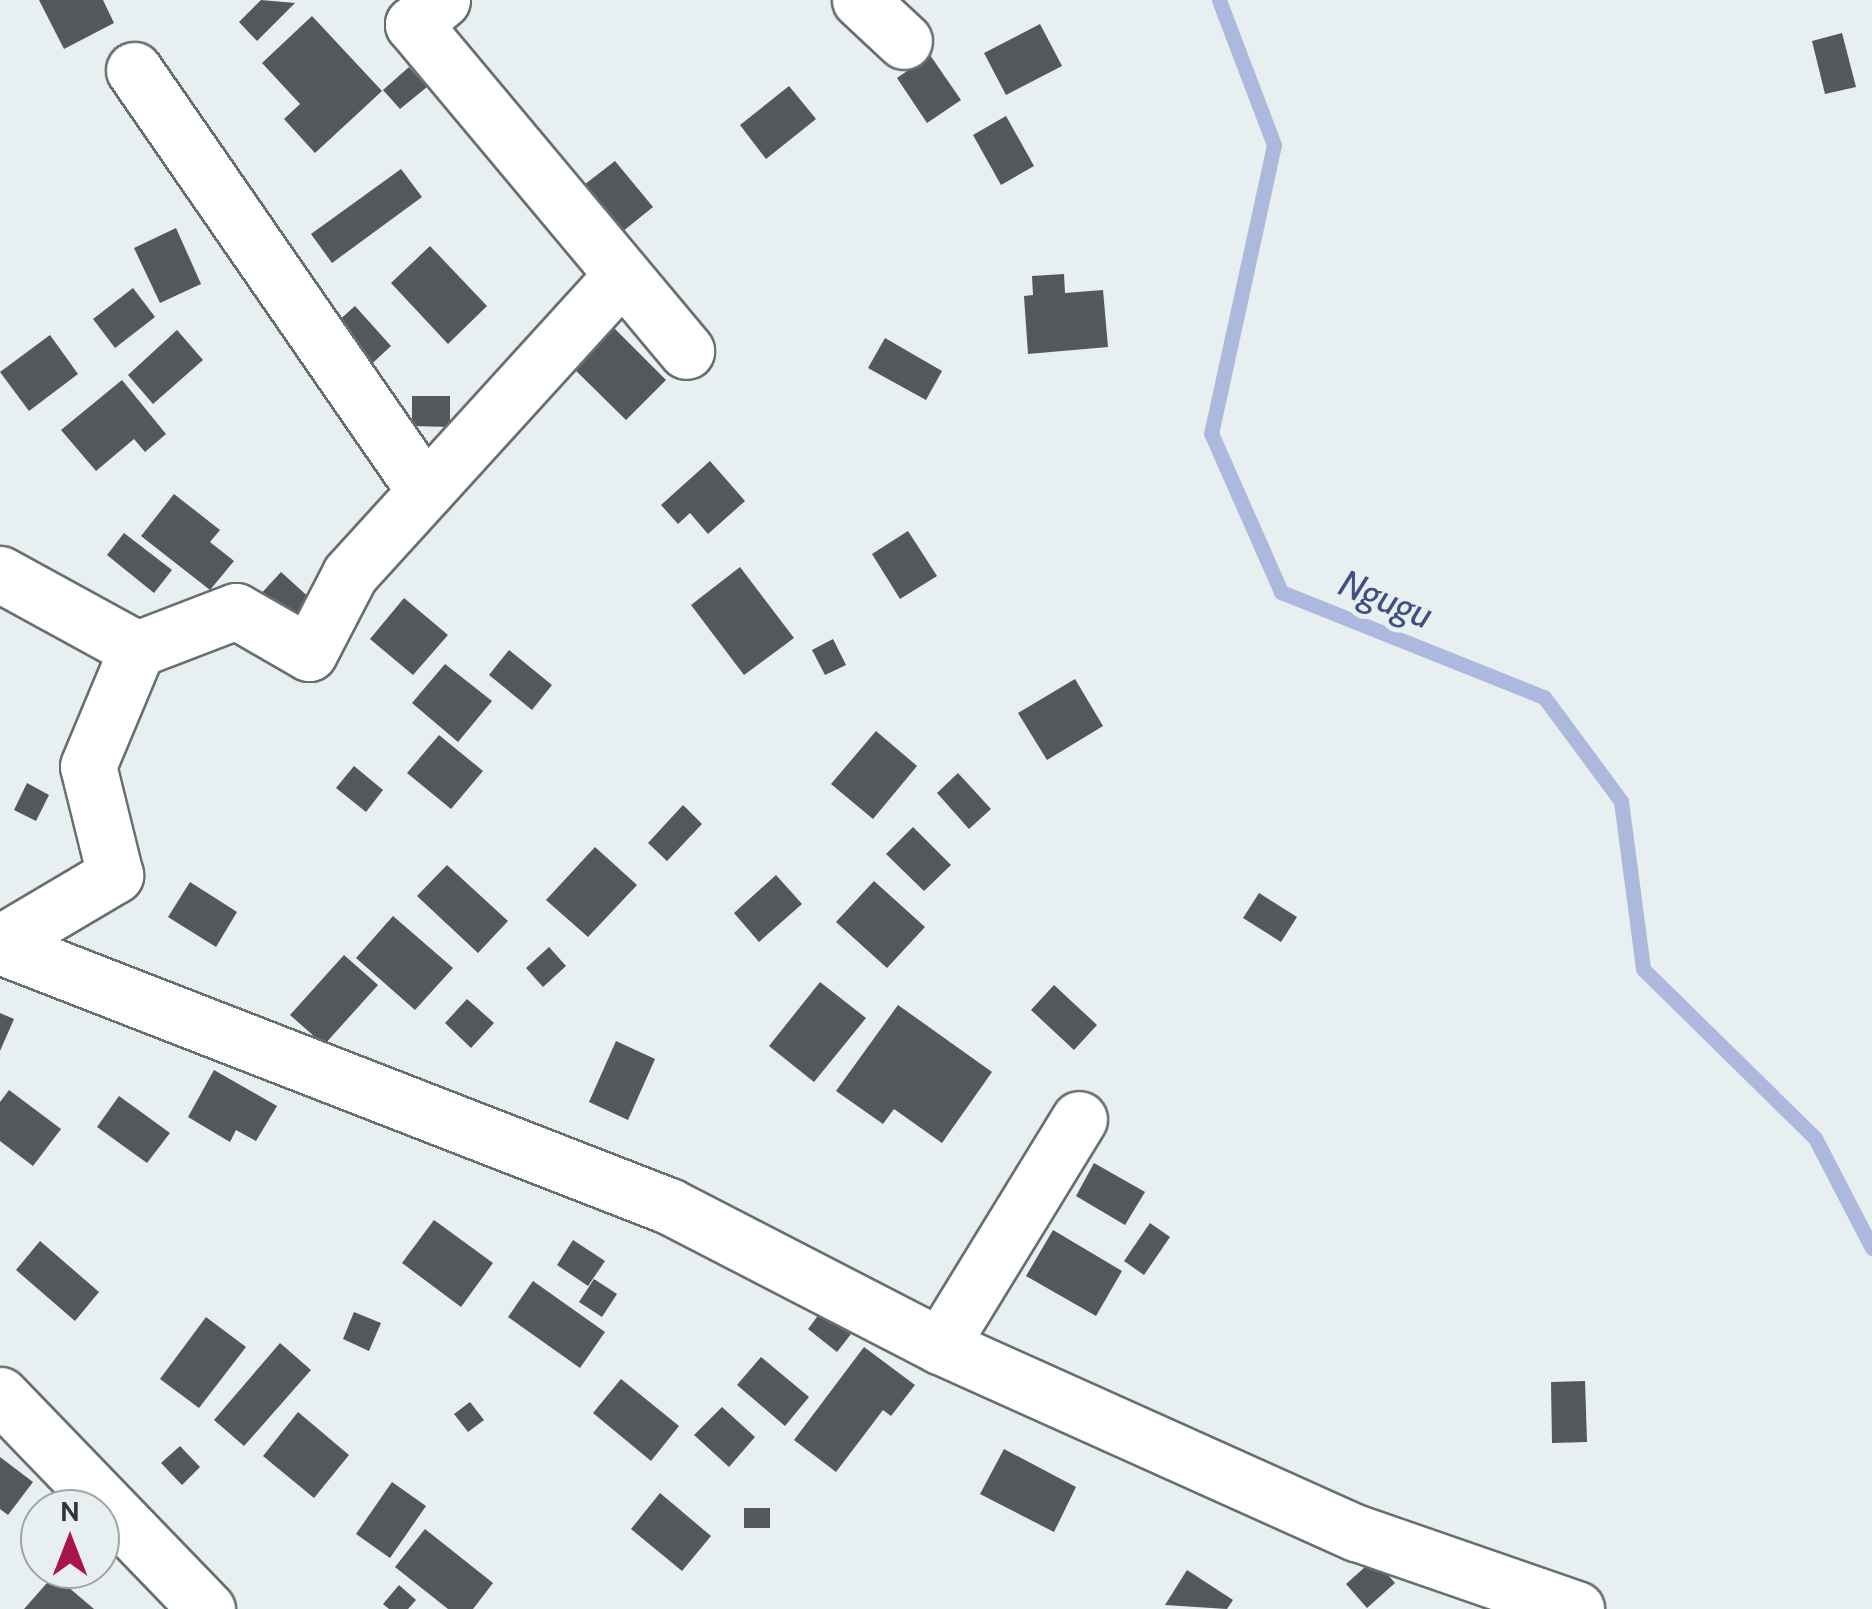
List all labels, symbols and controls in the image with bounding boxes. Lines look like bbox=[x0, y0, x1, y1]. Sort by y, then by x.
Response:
water label: Ngugu bbox=[1333, 560, 1439, 638]
north arrow bbox=[20, 1489, 120, 1589]
text: N bbox=[60, 1494, 80, 1528]

